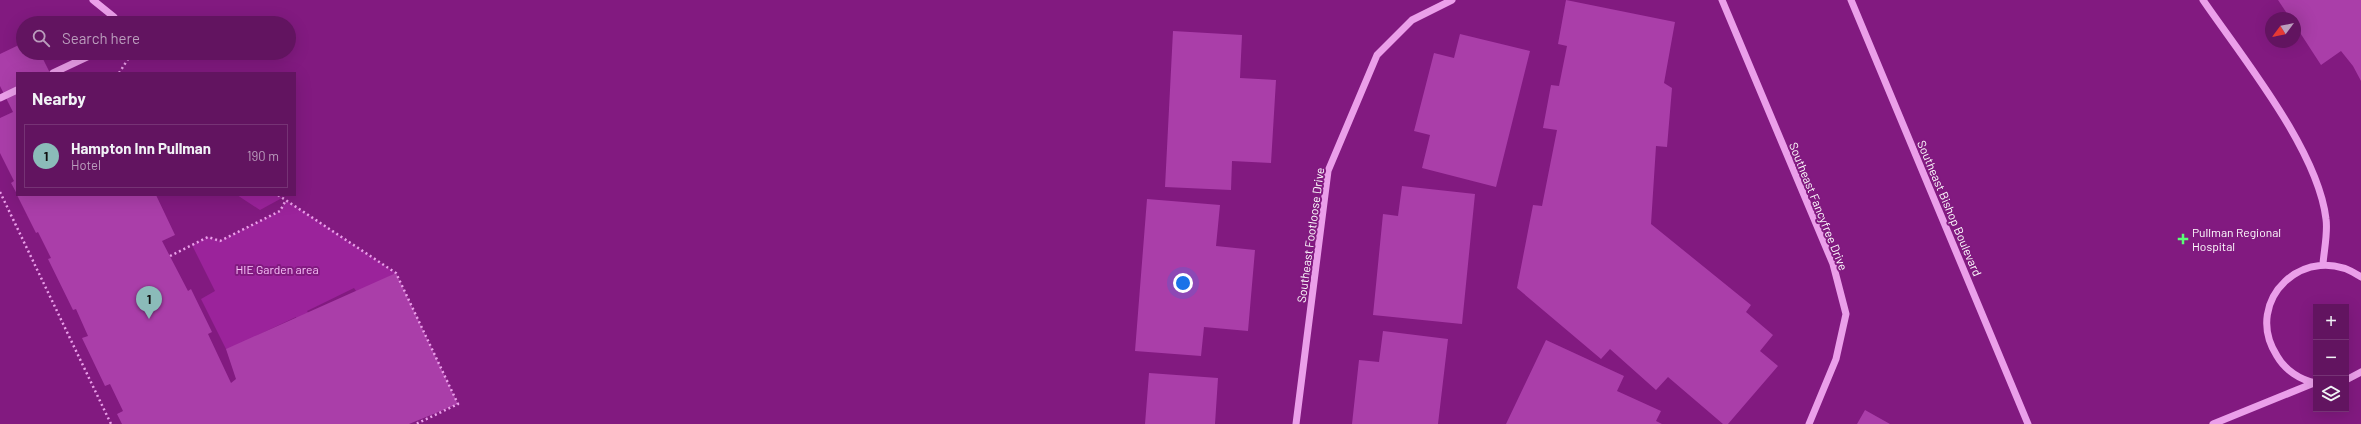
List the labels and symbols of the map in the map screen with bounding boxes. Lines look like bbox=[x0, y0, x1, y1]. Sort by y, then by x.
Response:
north arrow bbox=[2265, 12, 2301, 48]
street label: Southeast Bishop Boulevard bbox=[1915, 138, 1985, 278]
street label: Southeast Fancyfree Drive bbox=[1787, 140, 1851, 272]
street label: Southeast Footloose Drive bbox=[1294, 166, 1326, 304]
place label: Pullman Regional Hospital bbox=[2192, 225, 2281, 253]
marker: Pullman Regional Hospital bbox=[2177, 233, 2189, 245]
park label: HIE Garden area bbox=[235, 262, 319, 276]
your location bbox=[1173, 273, 1193, 293]
pin: 1 bbox=[136, 286, 162, 319]

